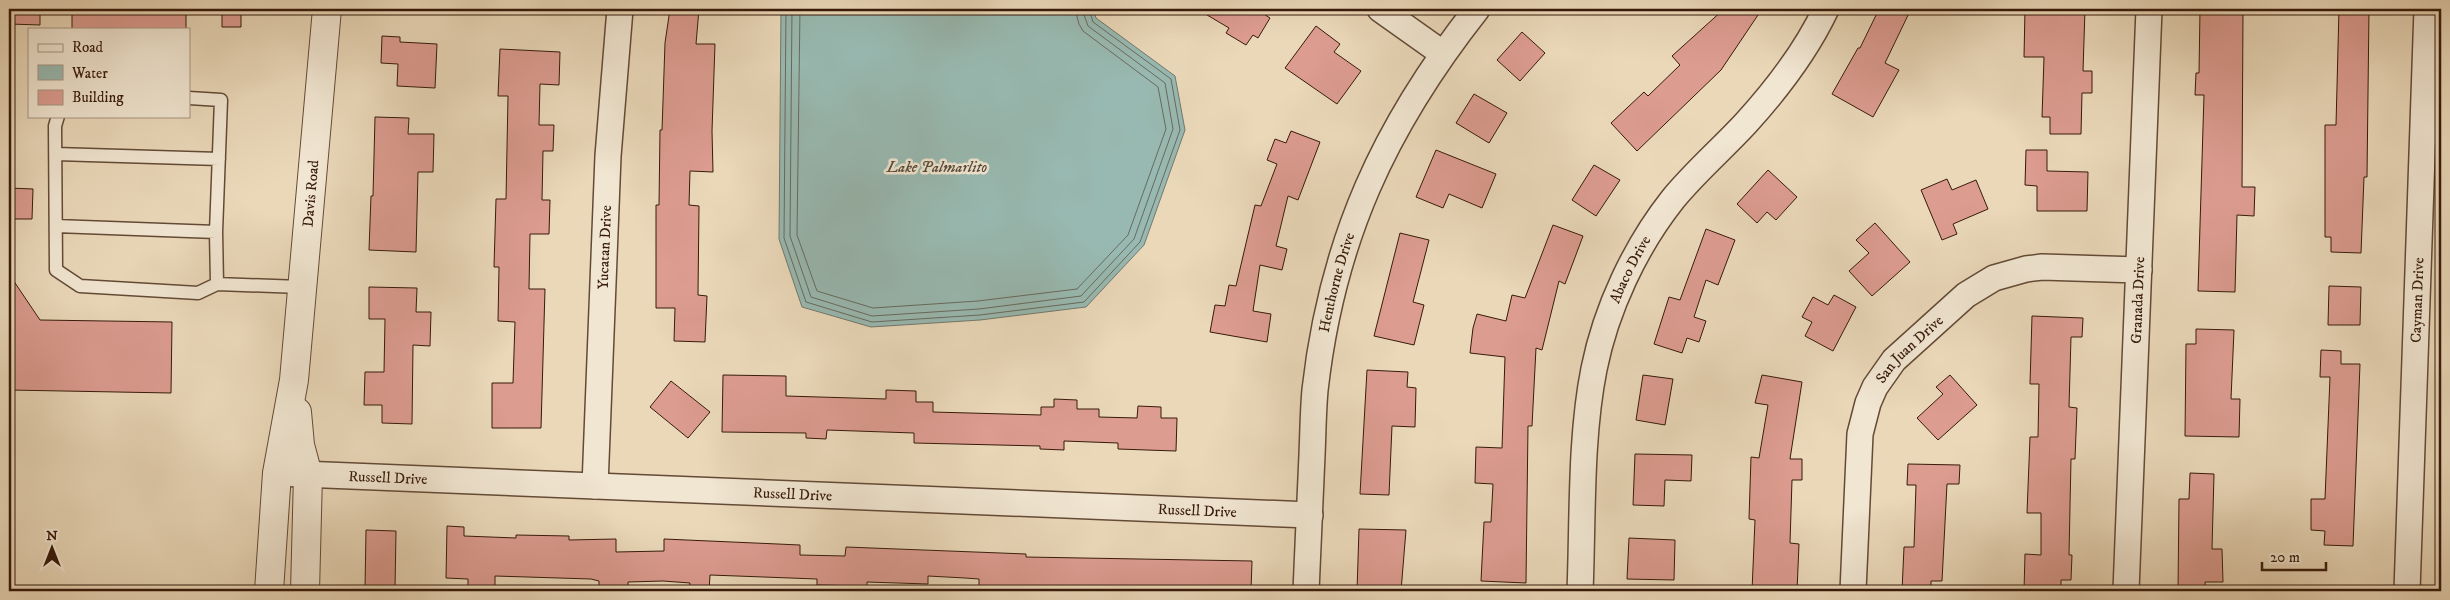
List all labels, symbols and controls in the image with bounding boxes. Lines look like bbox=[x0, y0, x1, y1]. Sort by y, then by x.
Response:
legend bbox=[28, 28, 190, 118]
text: Road bbox=[72, 38, 104, 57]
text: Water bbox=[71, 64, 108, 83]
text: Building bbox=[72, 88, 124, 107]
water label: Lake Palmarlito bbox=[886, 157, 987, 177]
street label: Davis Road bbox=[299, 159, 324, 228]
street label: Yucatan Drive bbox=[594, 205, 616, 290]
street label: Henthorne Drive bbox=[1315, 230, 1359, 334]
street label: Abaco Drive bbox=[1606, 232, 1655, 306]
street label: Granada Drive bbox=[2127, 256, 2149, 344]
street label: Cayman Drive bbox=[2407, 257, 2428, 343]
street label: San Juan Drive bbox=[1872, 311, 1947, 387]
street label: Russell Drive bbox=[348, 467, 428, 489]
street label: Russell Drive bbox=[753, 483, 833, 506]
street label: Russell Drive bbox=[1157, 500, 1237, 522]
north arrow bbox=[28, 522, 78, 572]
text: N bbox=[46, 527, 58, 545]
scale bar bbox=[2262, 540, 2326, 572]
text: 20 m bbox=[2270, 548, 2300, 567]

